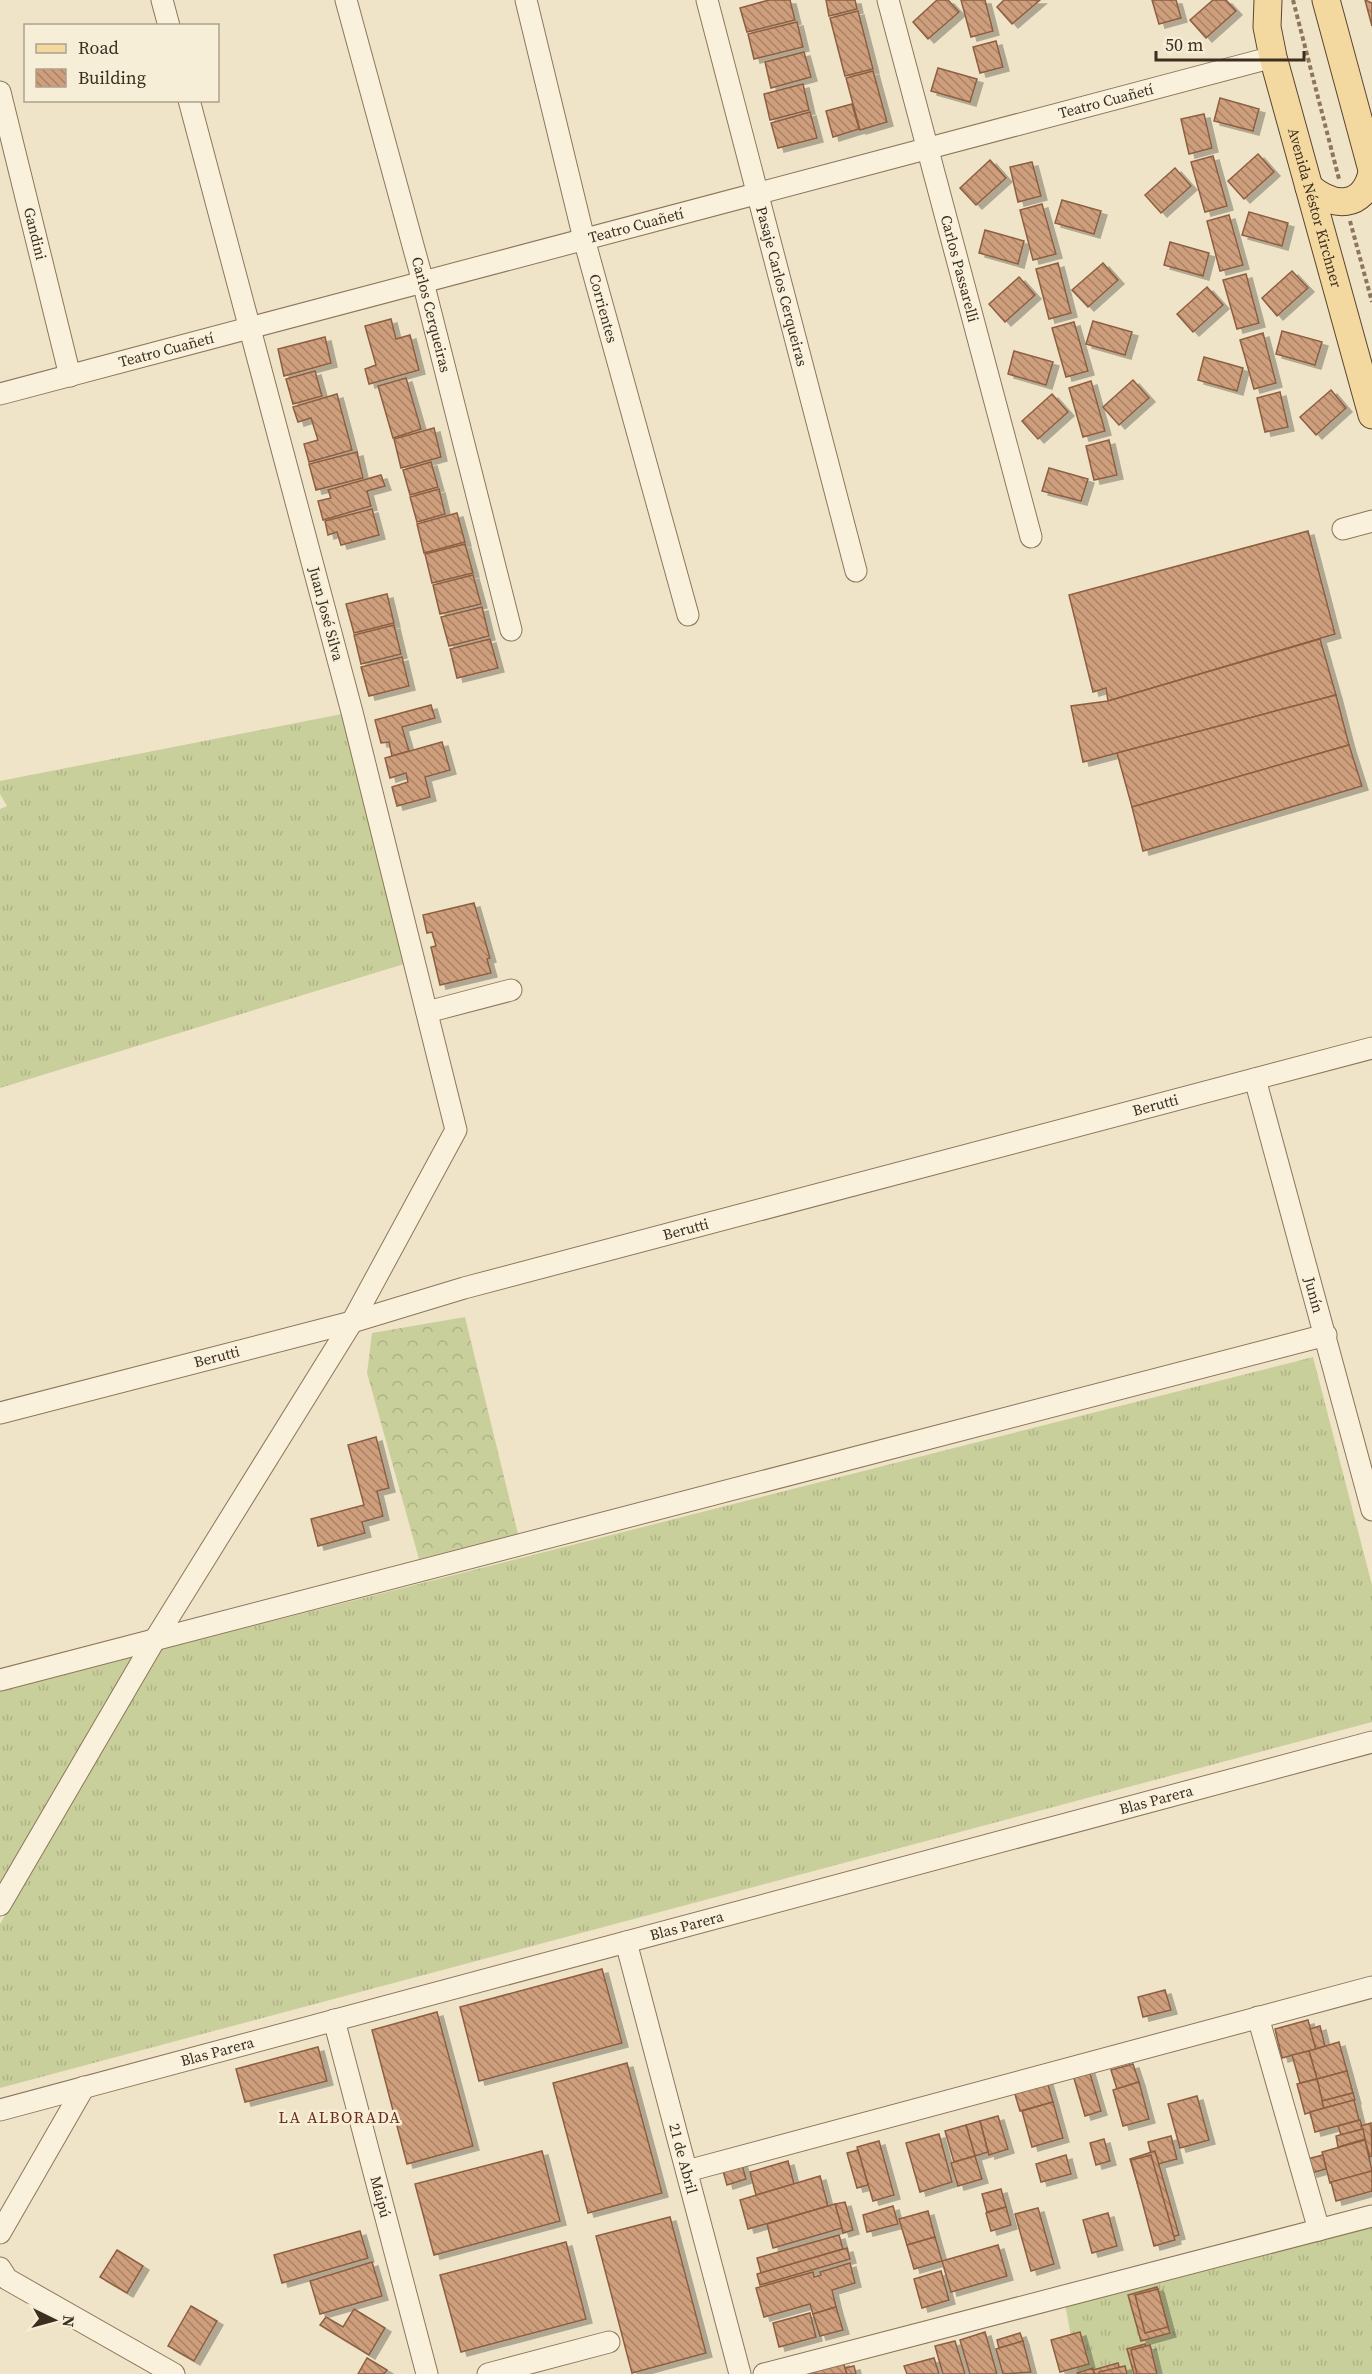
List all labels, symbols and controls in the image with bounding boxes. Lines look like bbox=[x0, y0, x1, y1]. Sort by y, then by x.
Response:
legend bbox=[24, 24, 219, 102]
scale bar bbox=[1156, 24, 1304, 62]
text: 50 m bbox=[1165, 32, 1203, 57]
text: Road bbox=[78, 35, 119, 60]
text: Building bbox=[78, 65, 146, 90]
street label: Teatro Cuañetí bbox=[1056, 78, 1156, 123]
street label: Avenida Néstor Kirchner bbox=[1283, 125, 1347, 291]
street label: Teatro Cuañetí bbox=[586, 202, 686, 248]
street label: Pasaje Carlos Cerqueiras bbox=[751, 204, 813, 369]
street label: Gandini bbox=[19, 205, 52, 262]
street label: Carlos Passarelli bbox=[936, 213, 984, 324]
street label: Carlos Cerqueiras bbox=[407, 254, 456, 375]
street label: Corrientes bbox=[584, 271, 623, 345]
street label: Teatro Cuañetí bbox=[116, 327, 217, 372]
street label: Juan José Silva bbox=[304, 563, 349, 664]
street label: Berutti bbox=[1130, 1089, 1181, 1121]
street label: Berutti bbox=[660, 1213, 711, 1245]
street label: Junín bbox=[1299, 1274, 1329, 1315]
street label: Berutti bbox=[192, 1340, 242, 1372]
street label: Blas Parera bbox=[1117, 1779, 1195, 1819]
street label: Blas Parera bbox=[647, 1905, 726, 1945]
street label: Blas Parera bbox=[178, 2031, 257, 2071]
district label: LA ALBORADA bbox=[279, 2106, 401, 2128]
street label: 21 de Abril bbox=[664, 2121, 703, 2197]
street label: Maipú bbox=[365, 2174, 397, 2220]
north arrow bbox=[24, 2290, 84, 2350]
text: N bbox=[57, 2315, 80, 2328]

